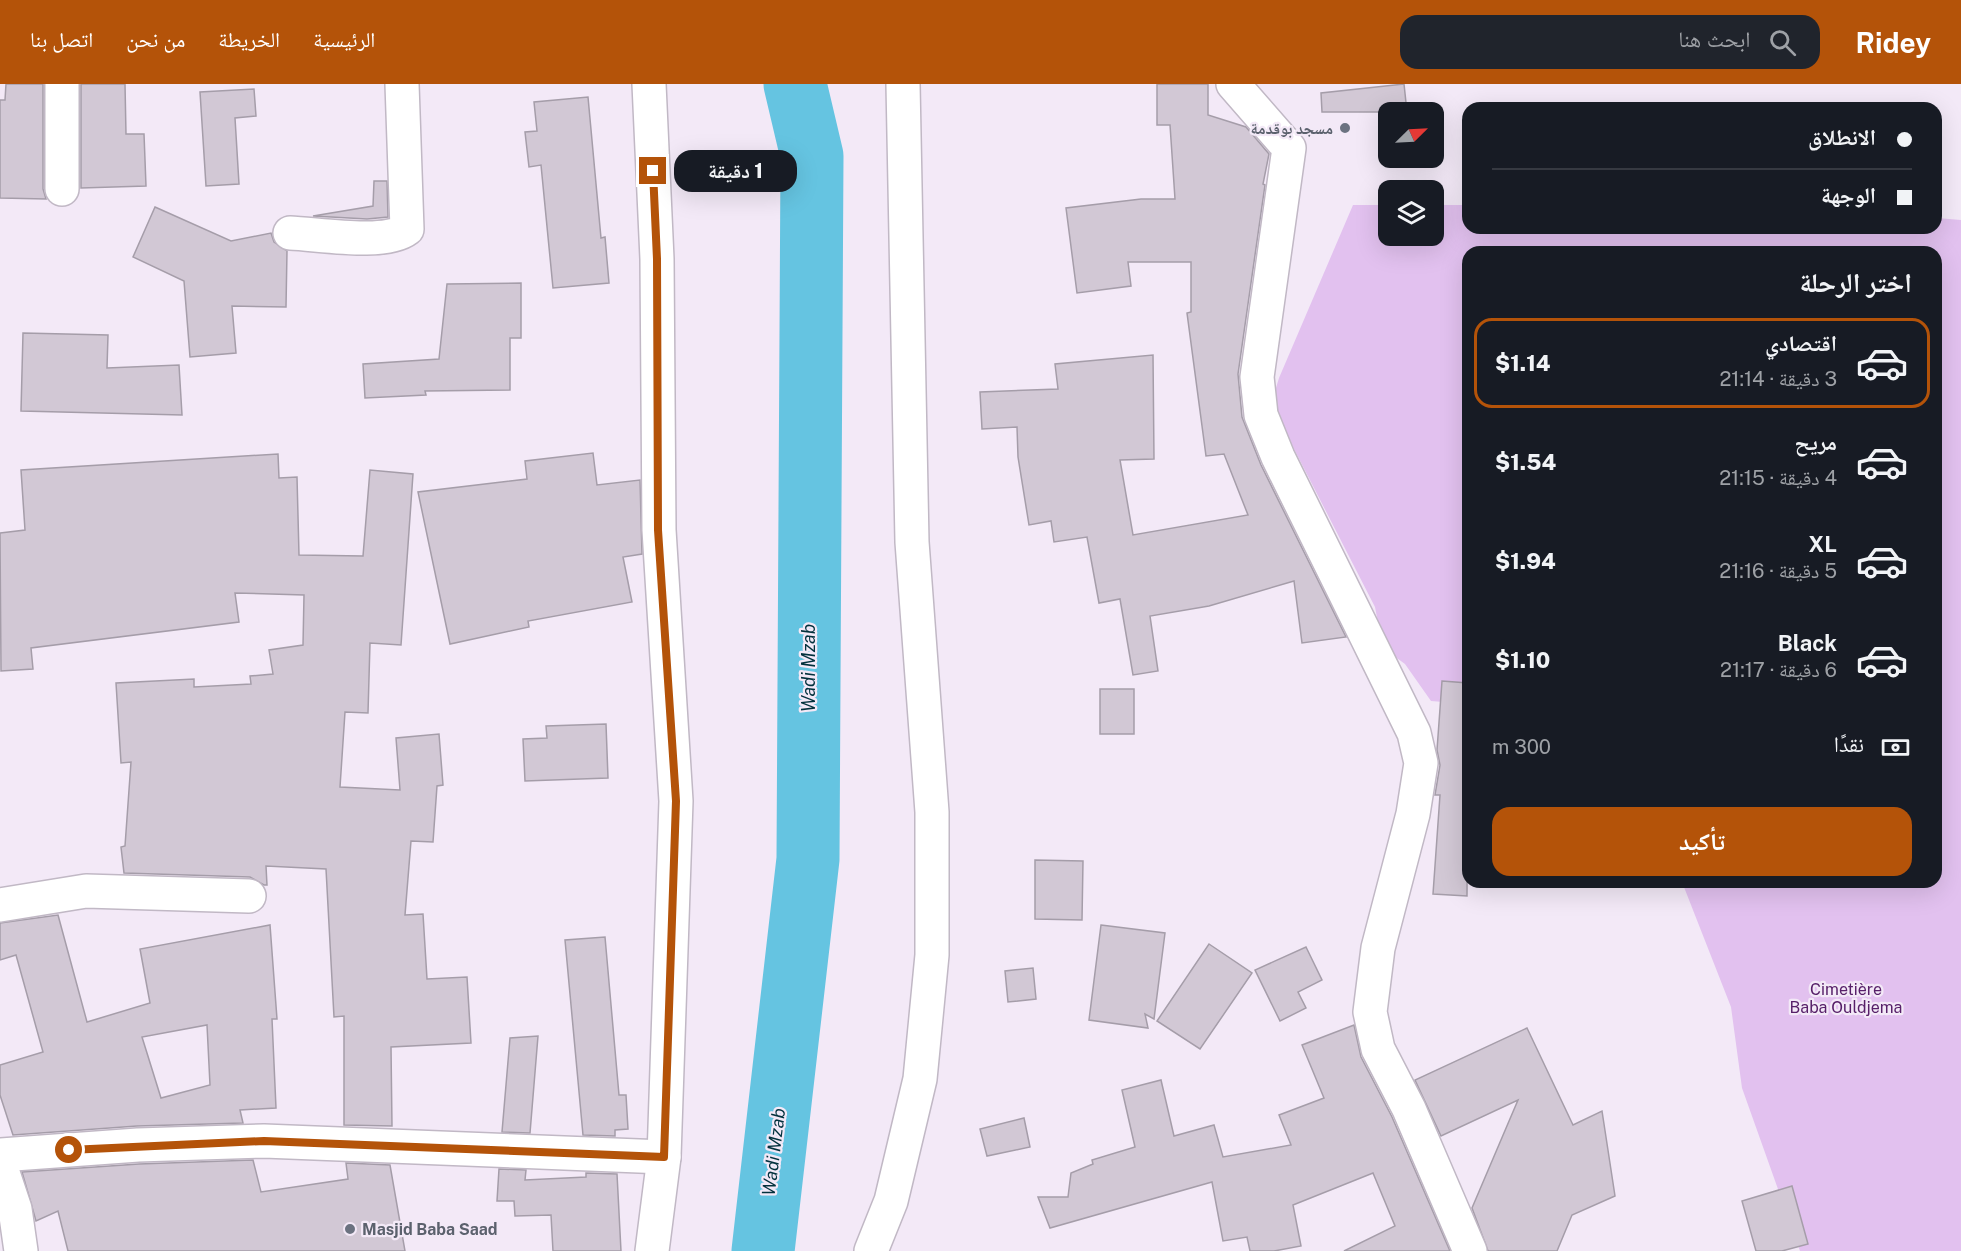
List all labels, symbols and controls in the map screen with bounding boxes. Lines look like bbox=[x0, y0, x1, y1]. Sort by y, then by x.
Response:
search box bbox=[1400, 15, 1820, 69]
text: ابحث هنا bbox=[1678, 26, 1751, 52]
icon: search bbox=[1766, 26, 1799, 59]
text: Ridey bbox=[1856, 26, 1931, 59]
text: اتصل بنا bbox=[30, 27, 93, 52]
text: من نحن bbox=[126, 27, 185, 52]
text: الخريطة bbox=[218, 27, 280, 52]
text: الرئيسية bbox=[313, 27, 375, 52]
north arrow bbox=[1378, 102, 1444, 168]
map controls bbox=[1378, 102, 1444, 246]
place label: مسجد بوقدمة bbox=[1251, 119, 1333, 138]
marker: مسجد بوقدمة bbox=[1338, 121, 1352, 135]
text: الانطلاق bbox=[1808, 124, 1876, 150]
callout: 1 دقيقة bbox=[674, 150, 797, 192]
route end bbox=[639, 157, 666, 184]
text: 1 دقيقة bbox=[708, 159, 763, 183]
button: layers bbox=[1378, 180, 1444, 246]
text: الوجهة bbox=[1821, 182, 1876, 208]
text: اختر الرحلة bbox=[1799, 266, 1912, 298]
text: اقتصادي bbox=[1765, 330, 1837, 356]
icon: car bbox=[1855, 336, 1909, 390]
text: $1.14 bbox=[1495, 350, 1551, 376]
text: 3 دقيقة · 21:14 bbox=[1719, 367, 1837, 391]
text: مريح bbox=[1794, 429, 1837, 455]
icon: car bbox=[1855, 435, 1909, 489]
text: $1.54 bbox=[1495, 449, 1556, 475]
text: 4 دقيقة · 21:15 bbox=[1719, 466, 1837, 490]
text: XL bbox=[1809, 531, 1837, 557]
icon: car bbox=[1855, 534, 1909, 588]
text: $1.94 bbox=[1495, 548, 1556, 574]
text: 5 دقيقة · 21:16 bbox=[1719, 559, 1837, 583]
water label: Wadi Mzab bbox=[798, 624, 819, 712]
text: Black bbox=[1778, 630, 1837, 656]
icon: car bbox=[1855, 633, 1909, 687]
text: $1.10 bbox=[1495, 647, 1550, 673]
text: 6 دقيقة · 21:17 bbox=[1720, 658, 1837, 682]
text: نقدًا bbox=[1834, 731, 1864, 757]
icon: cash bbox=[1879, 731, 1912, 764]
text: 300 m bbox=[1492, 735, 1551, 759]
button: تأكيد bbox=[1492, 807, 1912, 876]
park label: Cimetière Baba Ouldjema bbox=[1790, 980, 1902, 1017]
water label: Wadi Mzab bbox=[758, 1107, 789, 1197]
route start bbox=[55, 1136, 82, 1163]
place label: Masjid Baba Saad bbox=[362, 1220, 498, 1239]
marker: Masjid Baba Saad bbox=[343, 1222, 357, 1236]

